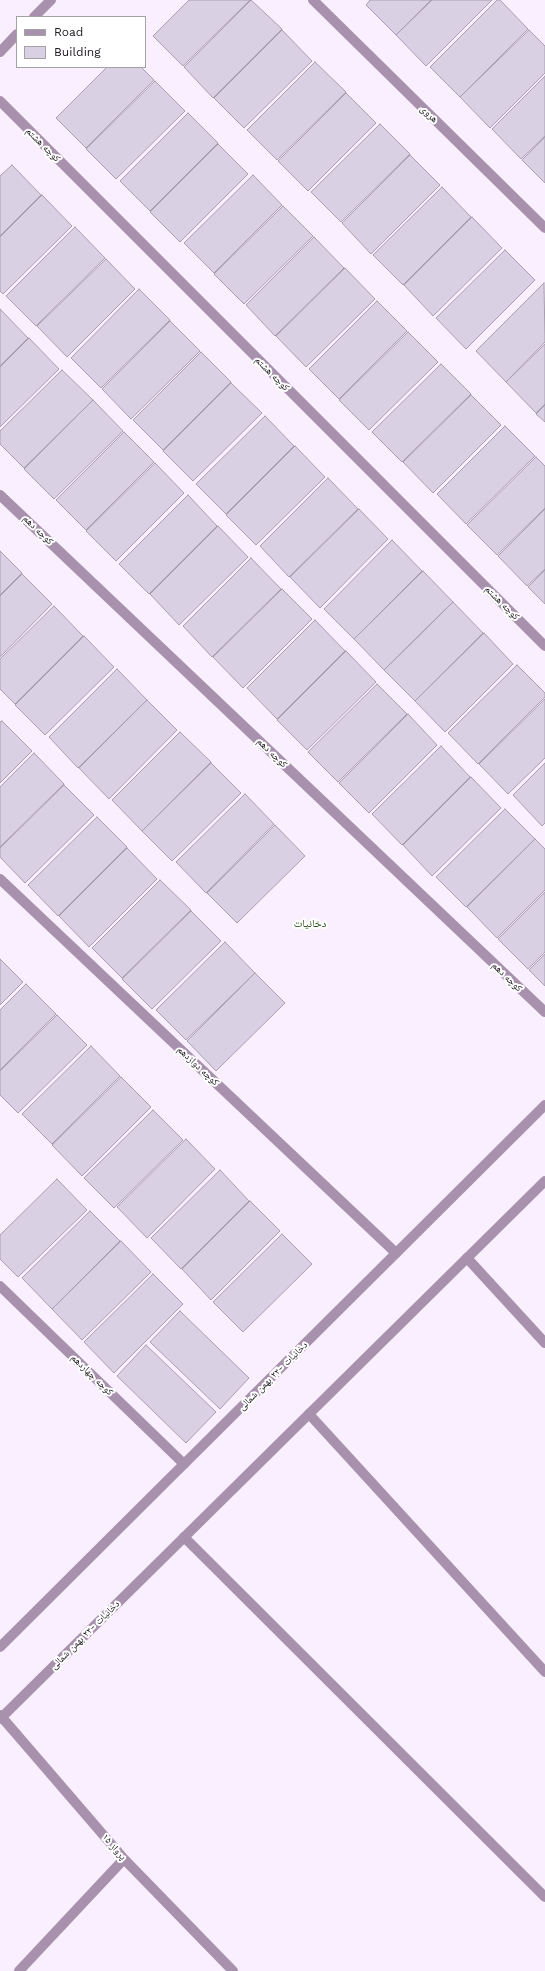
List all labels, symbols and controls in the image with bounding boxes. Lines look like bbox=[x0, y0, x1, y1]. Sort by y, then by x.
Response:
legend bbox=[16, 16, 146, 68]
text: Road bbox=[54, 25, 83, 39]
text: Building bbox=[54, 45, 101, 59]
street label: هروی bbox=[418, 103, 440, 125]
street label: کوچه هشتم bbox=[23, 125, 63, 165]
street label: کوچه هشتم bbox=[252, 354, 292, 394]
street label: کوچه دهم bbox=[20, 513, 56, 547]
street label: کوچه هشتم bbox=[482, 583, 522, 623]
street label: کوچه دهم bbox=[254, 736, 290, 770]
district label: دخانیات bbox=[294, 917, 326, 931]
street label: کوچه دهم bbox=[489, 960, 525, 994]
street label: کوچه دوازدهم bbox=[175, 1044, 221, 1088]
street label: دخانیات -۲۲ بهمن شمالی bbox=[236, 1339, 310, 1413]
street label: کوچه چهاردهم bbox=[68, 1352, 116, 1398]
street label: دخانیات -۲۲ بهمن شمالی bbox=[48, 1598, 122, 1672]
street label: پرواز ۱۵ bbox=[99, 1831, 129, 1863]

